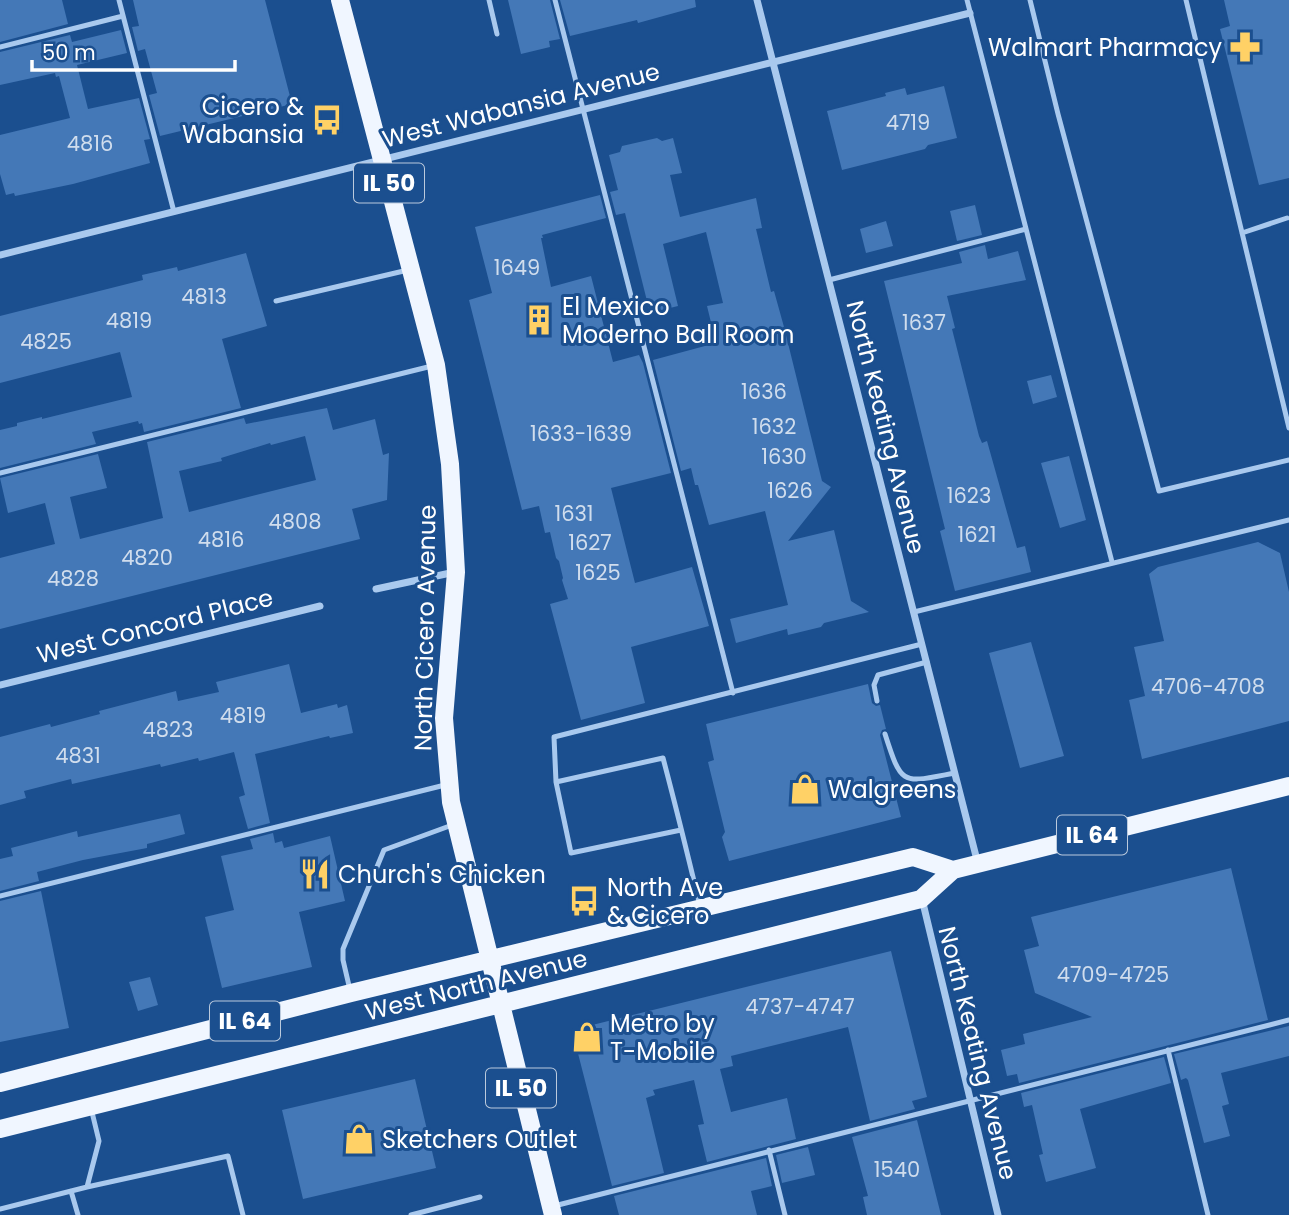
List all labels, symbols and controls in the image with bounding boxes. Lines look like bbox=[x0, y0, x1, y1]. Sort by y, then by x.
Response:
scale bar bbox=[32, 28, 234, 72]
pharmacy icon: Walmart Pharmacy bbox=[1228, 30, 1262, 64]
place label: Walmart Pharmacy bbox=[988, 31, 1222, 64]
text: 50 m bbox=[42, 38, 96, 67]
street label: West Wabansia Avenue bbox=[379, 55, 663, 155]
place label: Cicero & Wabansia bbox=[182, 90, 304, 151]
bus stop icon: Cicero & Wabansia bbox=[310, 103, 344, 137]
house number: 4719 bbox=[886, 108, 930, 137]
house number: 4816 bbox=[67, 129, 113, 158]
road number: IL 50 bbox=[354, 164, 424, 202]
house number: 1649 bbox=[494, 253, 540, 282]
house number: 4813 bbox=[181, 282, 227, 311]
place label: El Mexico Moderno Ball Room bbox=[562, 290, 794, 351]
street label: North Keating Avenue bbox=[839, 297, 933, 557]
building icon: El Mexico Moderno Ball Room bbox=[522, 303, 556, 337]
house number: 4819 bbox=[106, 306, 152, 335]
house number: 1637 bbox=[902, 308, 946, 337]
house number: 4825 bbox=[20, 327, 72, 356]
house number: 1636 bbox=[741, 377, 787, 406]
house number: 1632 bbox=[752, 412, 796, 441]
house number: 1633-1639 bbox=[530, 419, 632, 448]
house number: 1630 bbox=[761, 442, 807, 471]
house number: 1626 bbox=[767, 476, 813, 505]
house number: 1623 bbox=[947, 481, 991, 510]
house number: 1631 bbox=[554, 499, 594, 528]
street label: North Cicero Avenue bbox=[406, 505, 444, 751]
house number: 4808 bbox=[269, 507, 321, 536]
house number: 1621 bbox=[958, 520, 996, 549]
house number: 4816 bbox=[198, 525, 244, 554]
house number: 1627 bbox=[568, 528, 612, 557]
house number: 4820 bbox=[121, 543, 173, 572]
house number: 1625 bbox=[575, 558, 621, 587]
house number: 4828 bbox=[47, 564, 99, 593]
street label: West Concord Place bbox=[33, 581, 277, 671]
house number: 4706-4708 bbox=[1151, 672, 1265, 701]
house number: 4819 bbox=[220, 701, 266, 730]
house number: 4823 bbox=[143, 715, 193, 744]
house number: 4831 bbox=[55, 741, 101, 770]
shop icon: Walgreens bbox=[788, 772, 822, 806]
place label: Walgreens bbox=[828, 773, 956, 806]
road number: IL 64 bbox=[1057, 816, 1127, 855]
restaurant icon: Church's Chicken bbox=[298, 857, 332, 891]
place label: Church's Chicken bbox=[338, 858, 546, 891]
place label: North Ave & Cicero bbox=[607, 871, 723, 932]
bus stop icon: North Ave & Cicero bbox=[567, 884, 601, 918]
street label: North Keating Avenue bbox=[931, 923, 1025, 1183]
street label: West North Avenue bbox=[361, 941, 591, 1029]
house number: 4709-4725 bbox=[1057, 960, 1169, 989]
house number: 4737-4747 bbox=[745, 992, 855, 1021]
road number: IL 64 bbox=[210, 1002, 280, 1040]
place label: Metro by T-Mobile bbox=[610, 1007, 715, 1068]
shop icon: Metro by T-Mobile bbox=[570, 1020, 604, 1054]
road number: IL 50 bbox=[486, 1068, 556, 1107]
shop icon: Sketchers Outlet bbox=[342, 1122, 376, 1156]
place label: Sketchers Outlet bbox=[382, 1123, 577, 1156]
house number: 1540 bbox=[874, 1155, 920, 1184]

